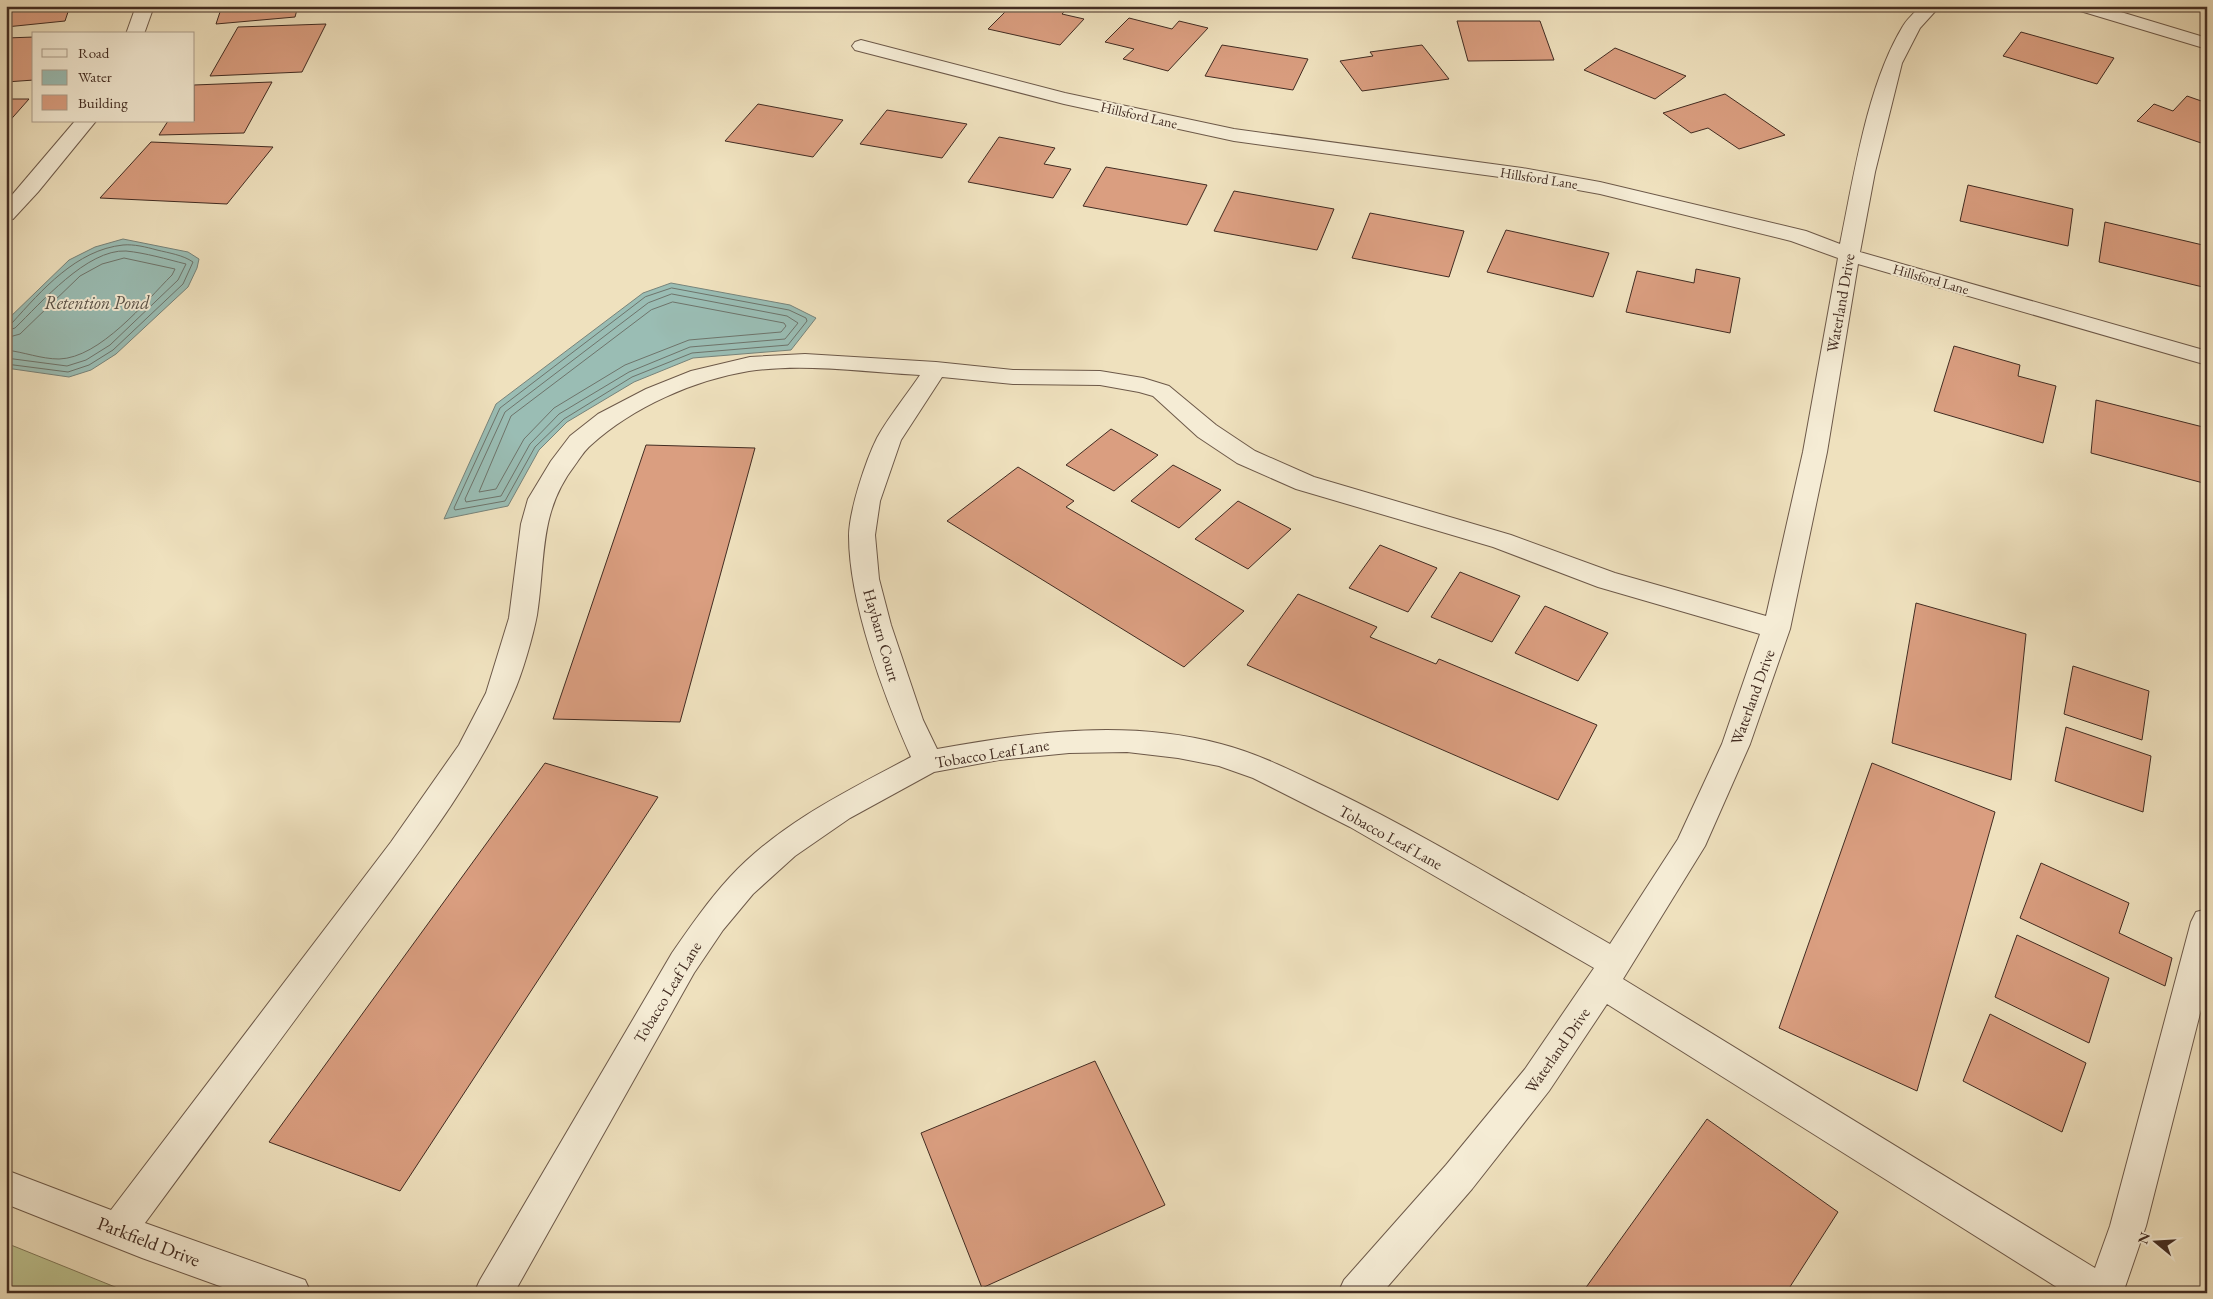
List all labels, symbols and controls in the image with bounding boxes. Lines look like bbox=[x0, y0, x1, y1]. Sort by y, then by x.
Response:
legend bbox=[32, 32, 195, 122]
text: Road bbox=[78, 43, 110, 62]
text: Water bbox=[78, 67, 112, 86]
text: Building bbox=[78, 93, 128, 112]
street label: Hillsford Lane bbox=[1099, 97, 1180, 133]
street label: Hillsford Lane bbox=[1499, 163, 1580, 193]
street label: Waterland Drive bbox=[1821, 252, 1860, 354]
street label: Hillsford Lane bbox=[1891, 260, 1972, 299]
water label: Retention Pond bbox=[44, 291, 150, 314]
street label: Haybarn Court bbox=[858, 586, 905, 684]
street label: Waterland Drive bbox=[1725, 646, 1779, 748]
street label: Tobacco Leaf Lane bbox=[933, 734, 1051, 773]
street label: Tobacco Leaf Lane bbox=[1335, 800, 1446, 875]
street label: Tobacco Leaf Lane bbox=[629, 937, 706, 1047]
street label: Waterland Drive bbox=[1520, 1003, 1595, 1097]
street label: Parkfield Drive bbox=[94, 1210, 204, 1273]
north arrow bbox=[2130, 1216, 2180, 1266]
text: N bbox=[2133, 1229, 2154, 1246]

